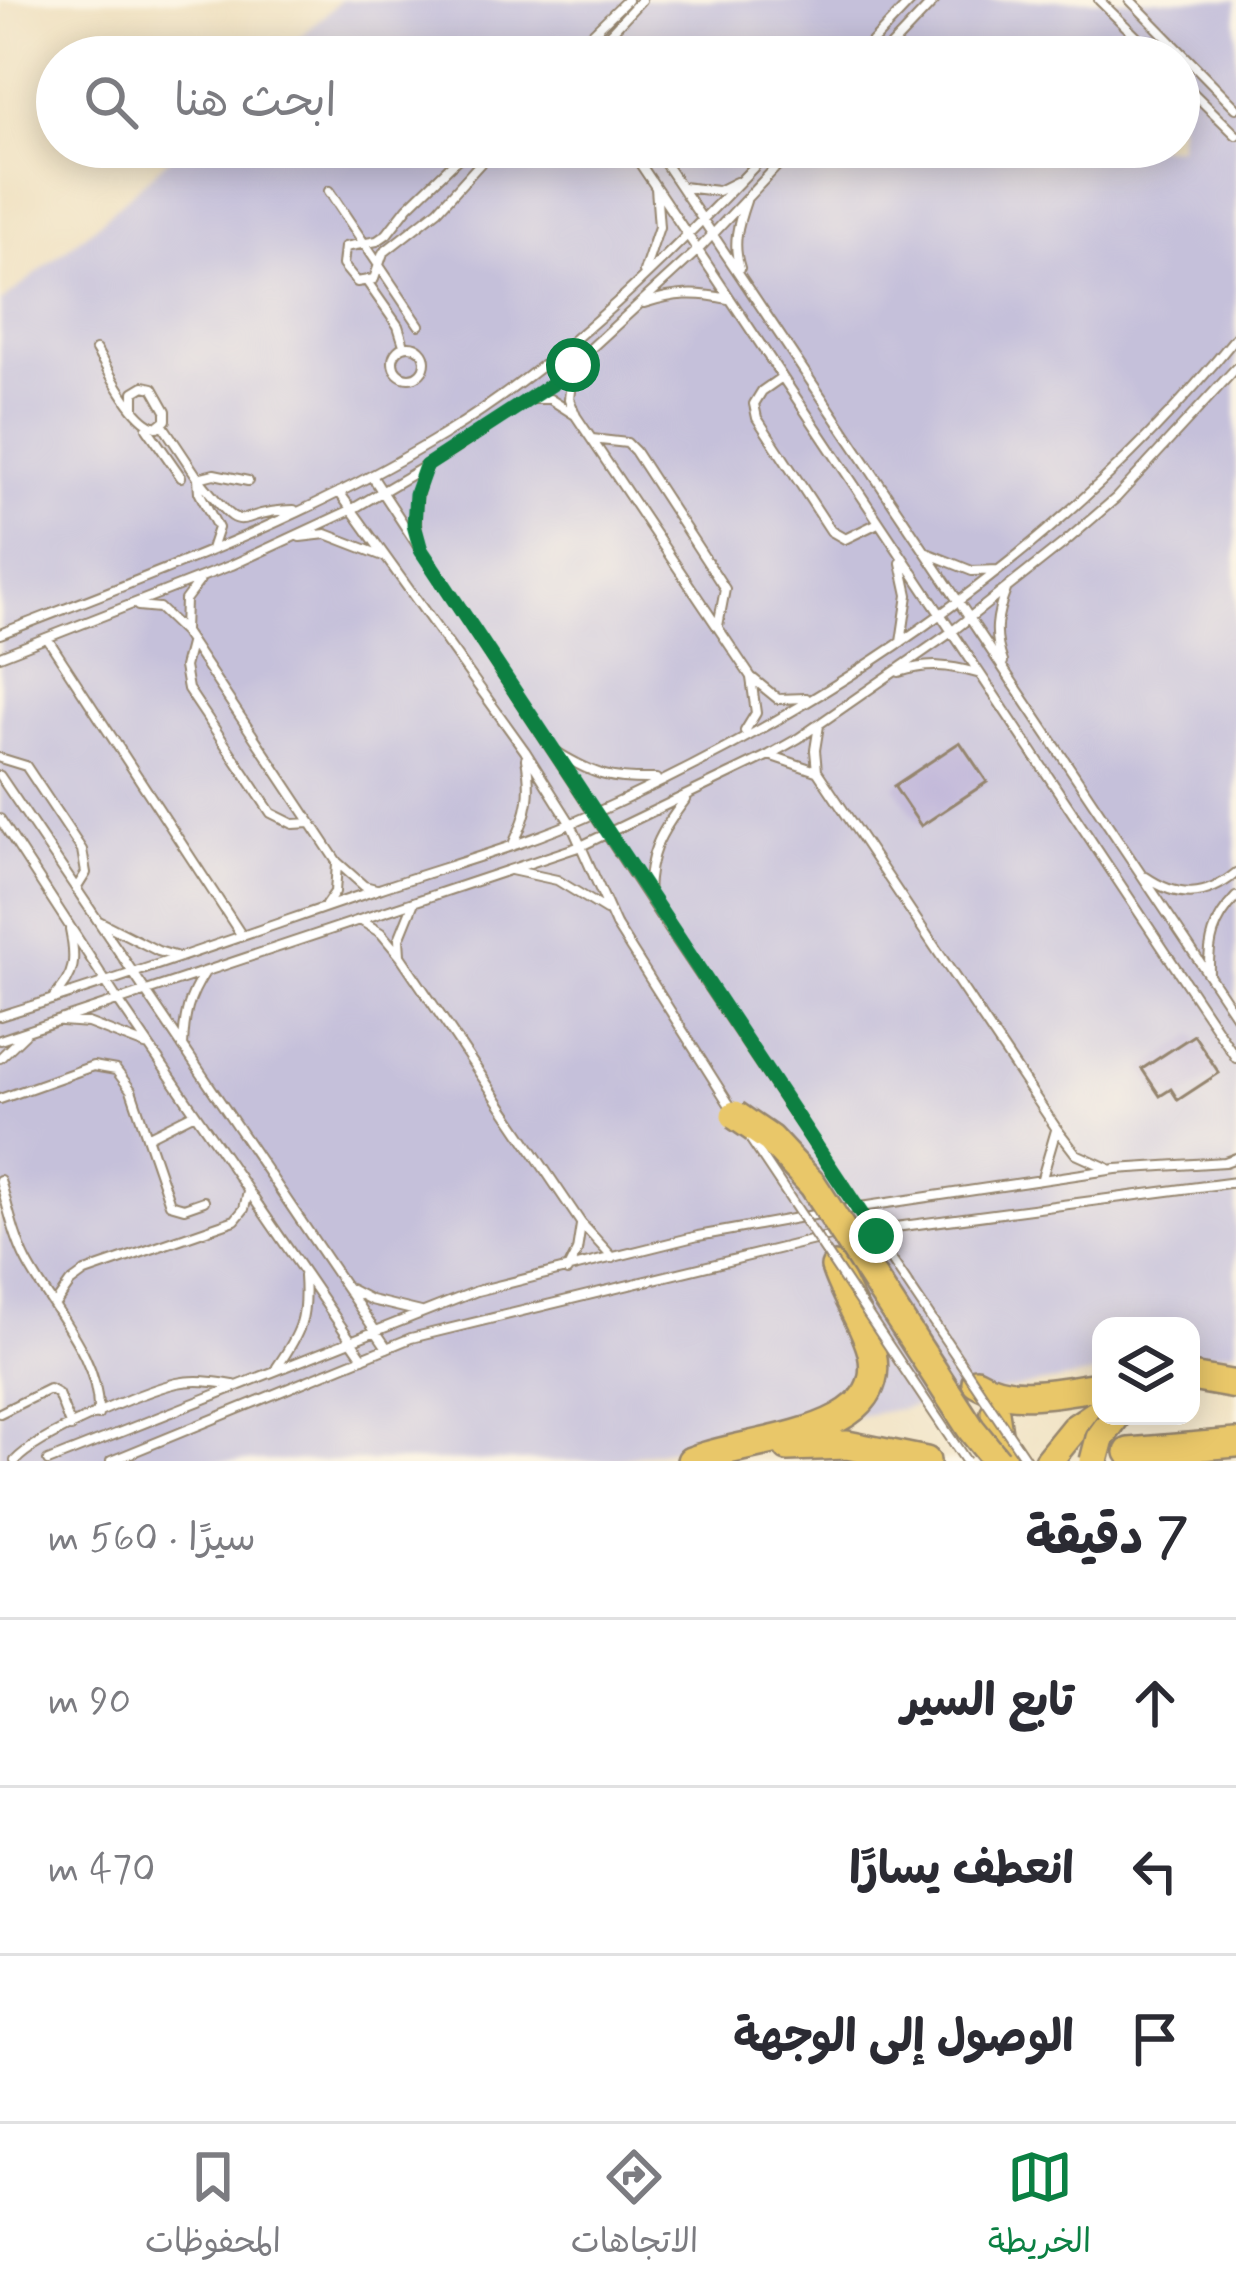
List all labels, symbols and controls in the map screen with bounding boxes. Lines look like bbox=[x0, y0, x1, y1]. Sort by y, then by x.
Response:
search box bbox=[36, 36, 1200, 168]
icon: search bbox=[78, 69, 144, 135]
text: ابحث هنا bbox=[174, 73, 337, 132]
route start bbox=[546, 338, 600, 392]
route end bbox=[849, 1209, 903, 1263]
map controls bbox=[1092, 1317, 1200, 1425]
button: layers bbox=[1092, 1317, 1200, 1425]
text: 7 دقيقة bbox=[1026, 1506, 1188, 1572]
text: سيرًا · 560 m bbox=[48, 1514, 256, 1565]
icon: ahead bbox=[1122, 1670, 1188, 1736]
text: تابع السير bbox=[901, 1673, 1074, 1732]
text: 90 m bbox=[48, 1677, 131, 1728]
icon: left bbox=[1122, 1838, 1188, 1904]
text: انعطف يسارًا bbox=[849, 1841, 1074, 1900]
text: 470 m bbox=[48, 1845, 155, 1896]
icon: arrive bbox=[1122, 2006, 1188, 2072]
text: الوصول إلى الوجهة bbox=[733, 2009, 1074, 2068]
tab: المحفوظات bbox=[145, 2144, 281, 2270]
tab: الاتجاهات bbox=[571, 2144, 698, 2270]
tab: الخريطة bbox=[988, 2144, 1091, 2270]

